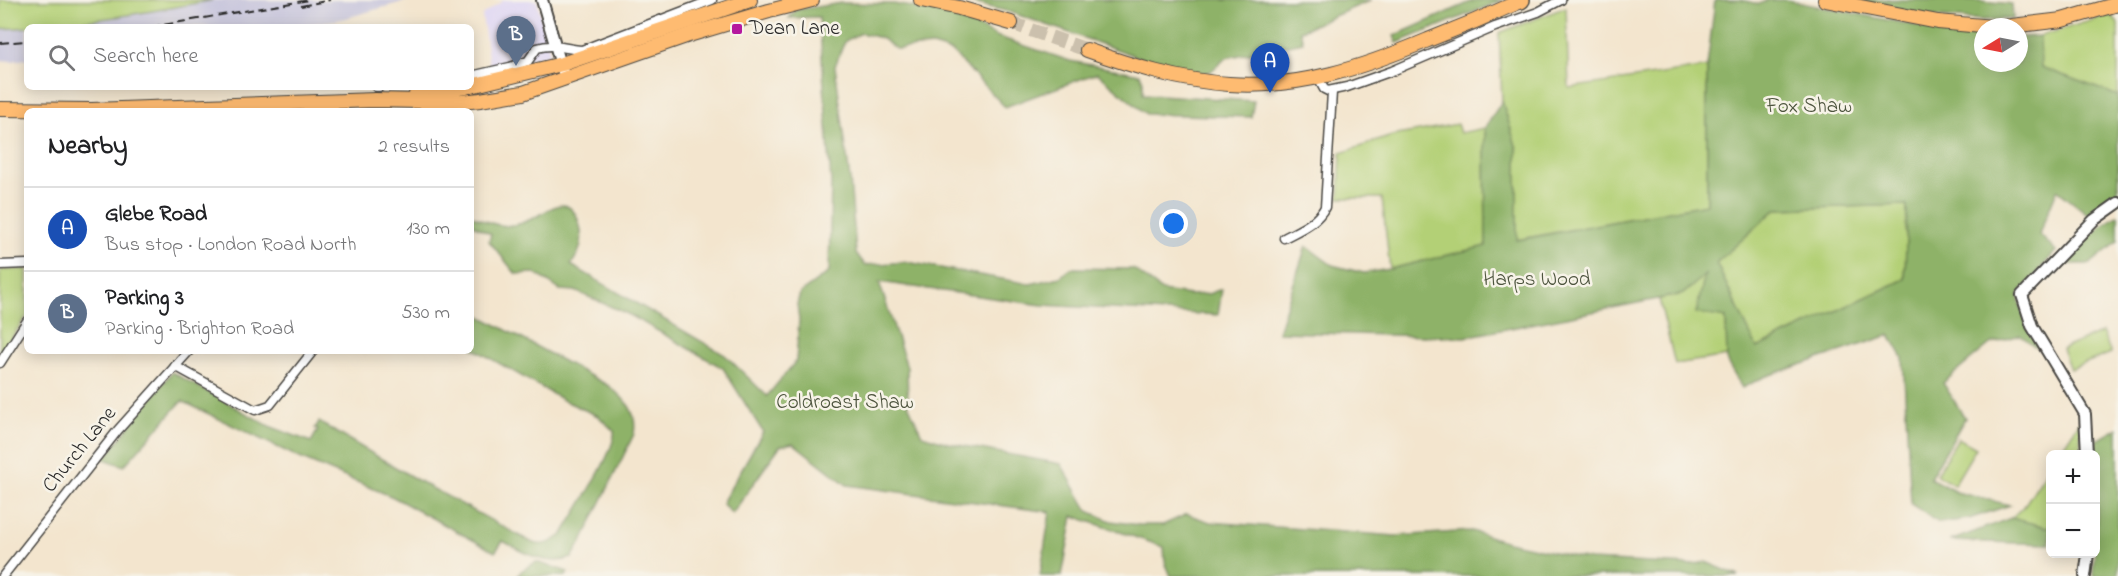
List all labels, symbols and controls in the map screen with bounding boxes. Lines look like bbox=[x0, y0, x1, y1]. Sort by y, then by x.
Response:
place label: Dean Lane bbox=[748, 14, 840, 44]
pin: B bbox=[496, 16, 536, 66]
north arrow bbox=[1974, 18, 2028, 72]
marker: Dean Lane bbox=[730, 22, 744, 36]
search box bbox=[24, 24, 474, 90]
icon: search bbox=[45, 41, 78, 74]
text: Search here bbox=[93, 41, 198, 73]
pin: A bbox=[1250, 44, 1290, 93]
park label: Fox Shaw bbox=[1765, 92, 1852, 122]
text: Nearby bbox=[48, 128, 127, 166]
text: 2 results bbox=[378, 133, 450, 162]
text: Glebe Road bbox=[105, 199, 207, 231]
your location bbox=[1159, 209, 1188, 238]
text: A bbox=[61, 215, 74, 244]
text: 130 m bbox=[406, 215, 450, 244]
text: Bus stop · London Road North bbox=[105, 231, 356, 260]
park label: Harps Wood bbox=[1483, 265, 1591, 295]
text: Parking 3 bbox=[105, 283, 184, 315]
text: B bbox=[61, 299, 74, 328]
text: 530 m bbox=[401, 299, 450, 328]
text: Parking · Brighton Road bbox=[105, 315, 294, 344]
park label: Coldroast Shaw bbox=[776, 388, 914, 418]
street label: Church Lane bbox=[36, 400, 125, 500]
map controls bbox=[2046, 450, 2100, 558]
button: + bbox=[2046, 450, 2100, 504]
button: − bbox=[2046, 504, 2100, 558]

